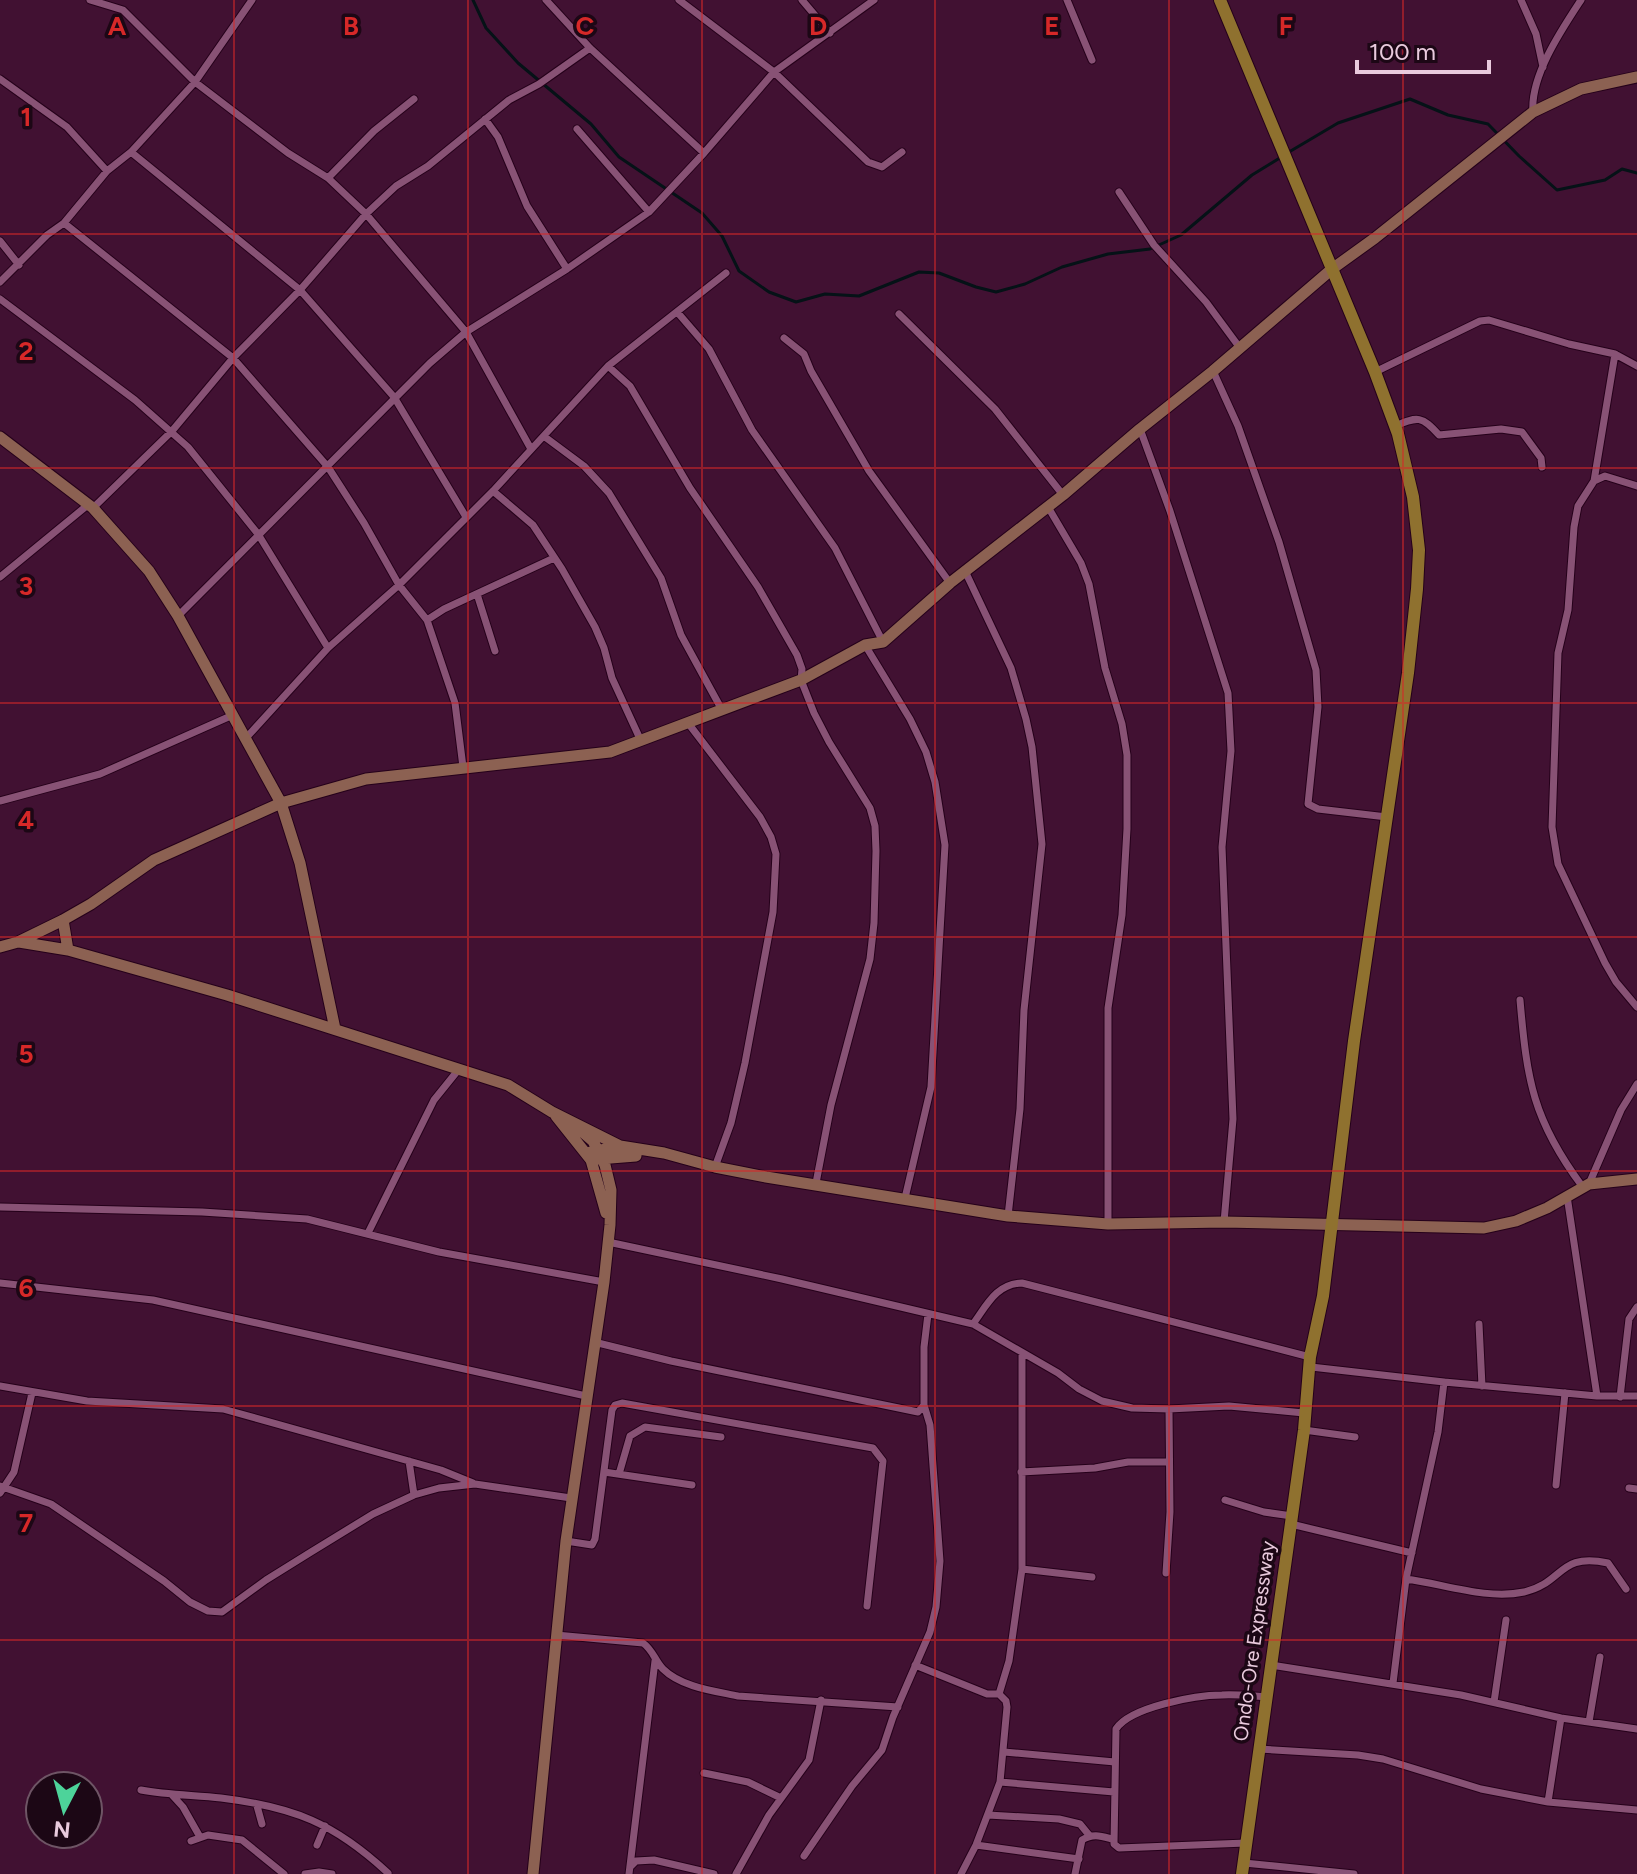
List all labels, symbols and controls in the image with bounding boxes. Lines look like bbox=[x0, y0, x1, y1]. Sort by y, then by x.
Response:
text: A bbox=[108, 10, 127, 42]
text: B bbox=[343, 10, 359, 42]
text: C bbox=[576, 10, 595, 42]
text: D bbox=[809, 10, 827, 42]
text: E bbox=[1044, 10, 1060, 42]
text: F bbox=[1279, 10, 1293, 42]
scale bar bbox=[1357, 24, 1489, 74]
text: 100 m bbox=[1369, 37, 1436, 66]
text: 1 bbox=[21, 101, 31, 133]
text: 2 bbox=[18, 335, 34, 367]
text: 3 bbox=[19, 570, 33, 602]
text: 4 bbox=[18, 804, 34, 836]
text: 5 bbox=[18, 1038, 34, 1070]
text: 6 bbox=[18, 1272, 34, 1304]
text: 7 bbox=[19, 1507, 33, 1539]
street label: Ondo-Ore Expressway bbox=[1228, 1539, 1280, 1743]
north arrow bbox=[24, 1770, 104, 1850]
text: N bbox=[52, 1815, 72, 1844]

